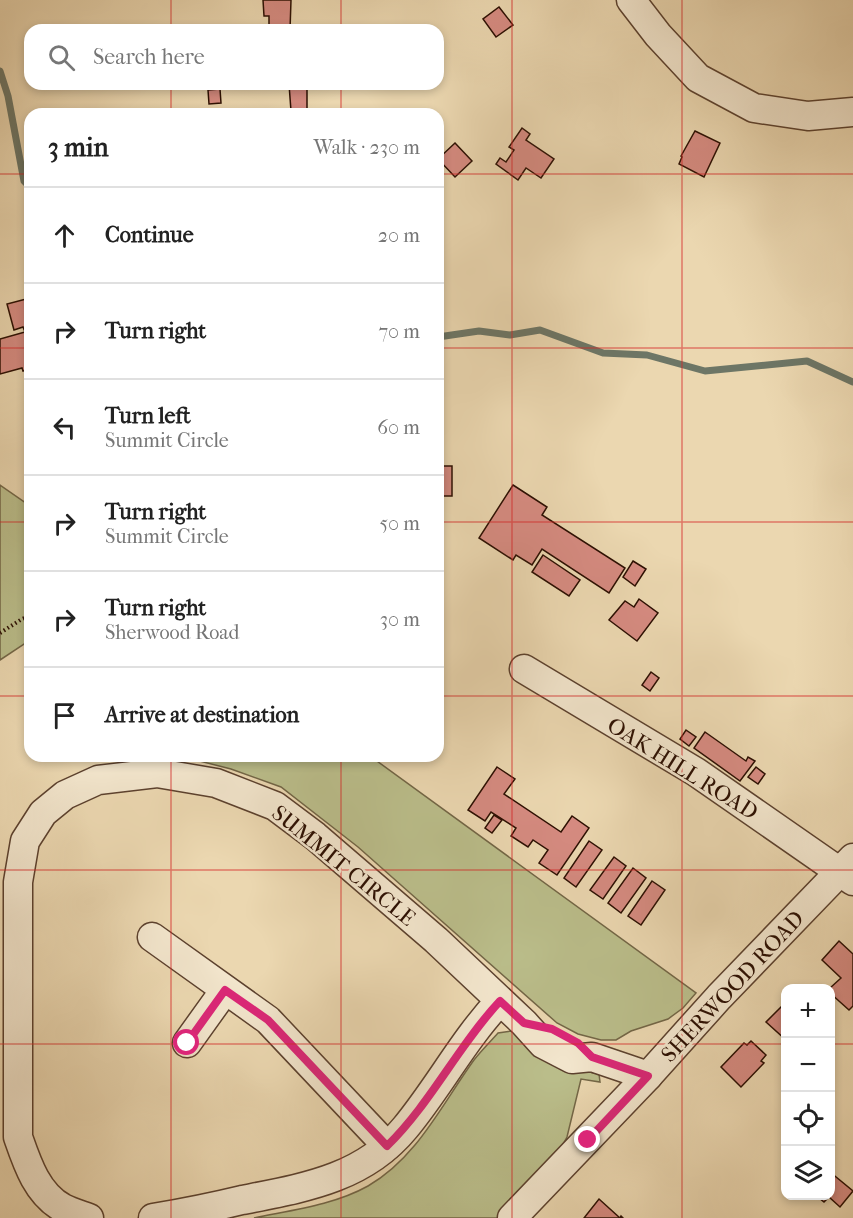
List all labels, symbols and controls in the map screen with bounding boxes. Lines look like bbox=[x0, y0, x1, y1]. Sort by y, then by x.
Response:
search box bbox=[24, 24, 444, 90]
icon: search bbox=[45, 41, 78, 74]
text: Search here bbox=[93, 44, 205, 70]
text: 3 min bbox=[48, 132, 109, 163]
text: Walk · 230 m bbox=[314, 136, 420, 159]
icon: ahead bbox=[48, 219, 81, 252]
text: Continue bbox=[105, 222, 194, 248]
text: 20 m bbox=[378, 224, 420, 247]
icon: right bbox=[48, 315, 81, 348]
text: Turn right bbox=[105, 318, 206, 344]
text: 70 m bbox=[378, 320, 420, 343]
text: Turn left bbox=[105, 403, 191, 429]
icon: left bbox=[48, 411, 81, 444]
text: 60 m bbox=[377, 416, 420, 439]
text: Summit Circle bbox=[105, 429, 229, 452]
text: Turn right bbox=[105, 499, 206, 525]
icon: right bbox=[48, 507, 81, 540]
text: 50 m bbox=[379, 512, 420, 535]
text: Summit Circle bbox=[105, 525, 229, 548]
text: Turn right bbox=[105, 595, 206, 621]
icon: right bbox=[48, 603, 81, 636]
text: 30 m bbox=[380, 608, 420, 631]
text: Sherwood Road bbox=[105, 621, 239, 644]
icon: arrive bbox=[48, 699, 81, 732]
text: Arrive at destination bbox=[105, 702, 299, 728]
street label: OAK HILL ROAD bbox=[602, 712, 763, 826]
street label: SUMMIT CIRCLE bbox=[266, 800, 420, 932]
street label: SHERWOOD ROAD bbox=[656, 906, 810, 1068]
map controls bbox=[781, 984, 835, 1200]
button: + bbox=[781, 984, 835, 1038]
route start bbox=[173, 1029, 199, 1055]
button: − bbox=[781, 1038, 835, 1092]
button: locate bbox=[781, 1092, 835, 1146]
route end bbox=[574, 1126, 600, 1152]
button: layers bbox=[781, 1146, 835, 1200]

